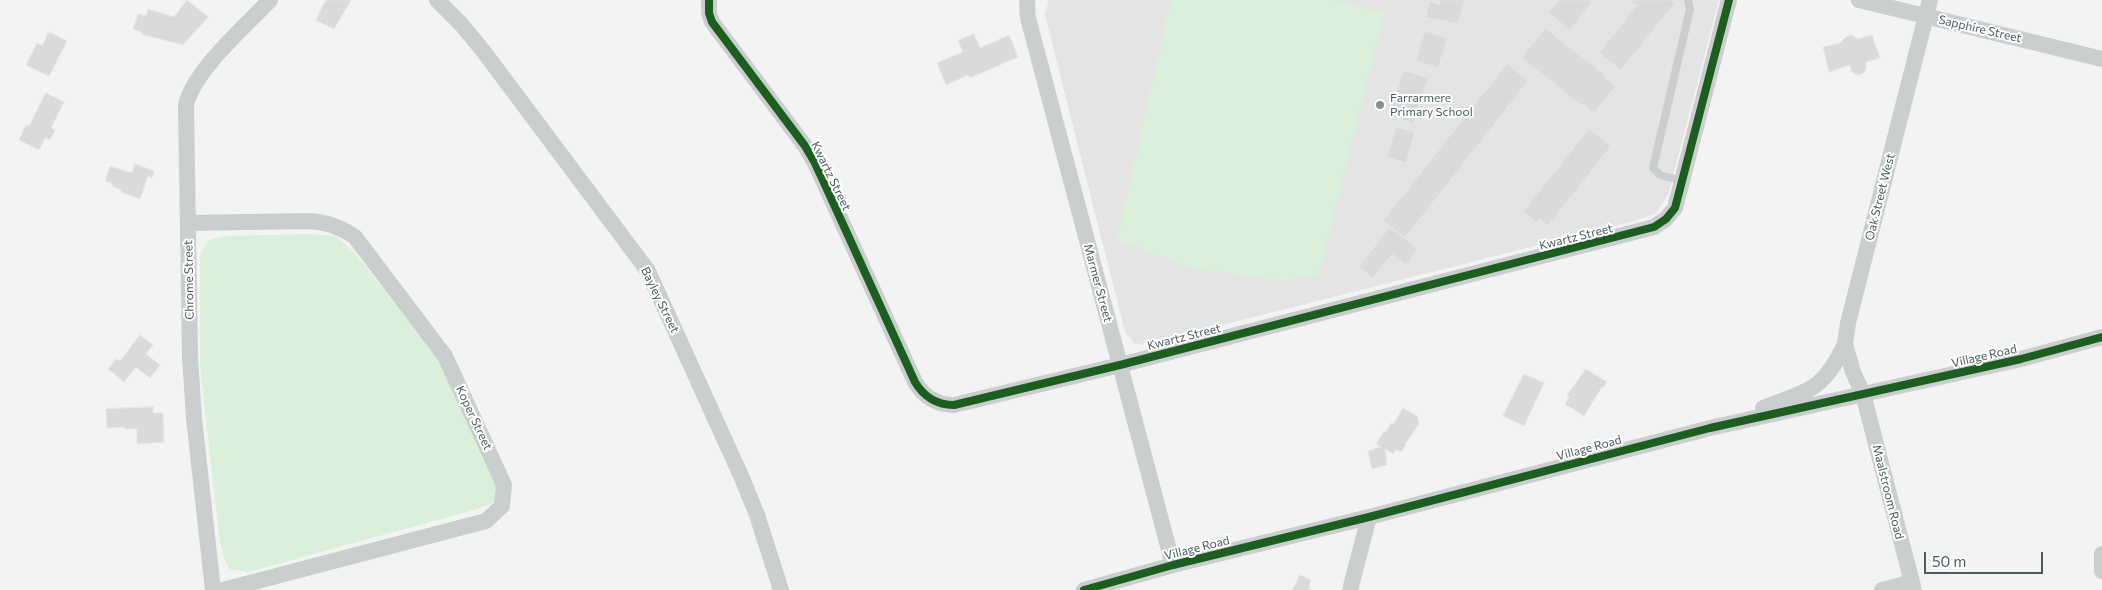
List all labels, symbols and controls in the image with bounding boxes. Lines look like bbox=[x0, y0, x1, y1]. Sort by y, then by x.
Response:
street label: Sapphire Street bbox=[1937, 12, 2023, 46]
place label: Farrarmere Primary School bbox=[1390, 91, 1473, 119]
marker: Farrarmere Primary School bbox=[1374, 99, 1386, 111]
street label: Kwartz Street bbox=[808, 139, 854, 213]
street label: Oak Street West bbox=[1862, 152, 1898, 242]
street label: Kwartz Street bbox=[1538, 221, 1614, 253]
street label: Chrome Street bbox=[181, 240, 197, 320]
street label: Marmer Street bbox=[1081, 242, 1115, 324]
street label: Bayley Street bbox=[638, 265, 682, 335]
street label: Kwartz Street bbox=[1146, 321, 1222, 353]
street label: Village Road bbox=[1950, 341, 2018, 371]
street label: Koper Street bbox=[453, 384, 495, 452]
street label: Village Road bbox=[1555, 432, 1623, 464]
street label: Maalstroom Road bbox=[1869, 443, 1907, 541]
street label: Village Road bbox=[1163, 533, 1231, 563]
scale bar bbox=[1927, 542, 2046, 574]
text: 50 m bbox=[1932, 552, 1966, 570]

